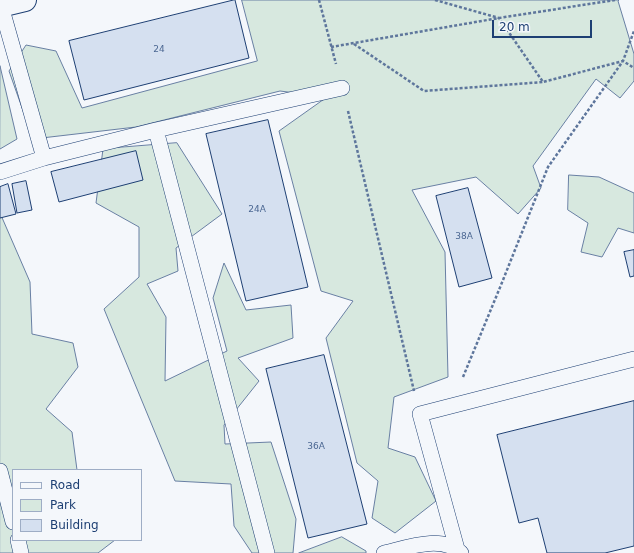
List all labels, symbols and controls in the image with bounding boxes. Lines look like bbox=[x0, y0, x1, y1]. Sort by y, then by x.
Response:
scale bar bbox=[494, 12, 594, 38]
text: 20 m bbox=[499, 20, 530, 34]
house number: 24 bbox=[153, 45, 165, 55]
house number: 24А bbox=[248, 205, 266, 215]
house number: 38А bbox=[455, 232, 473, 242]
house number: 36А bbox=[307, 442, 325, 452]
legend bbox=[12, 469, 142, 541]
text: Road bbox=[50, 478, 80, 492]
text: Park bbox=[50, 498, 76, 512]
text: Building bbox=[50, 518, 99, 532]

